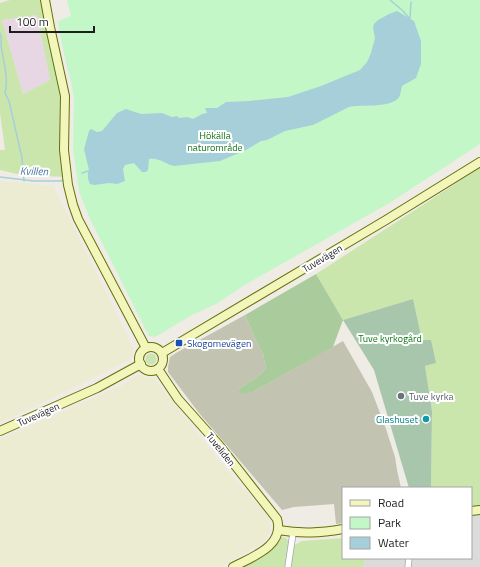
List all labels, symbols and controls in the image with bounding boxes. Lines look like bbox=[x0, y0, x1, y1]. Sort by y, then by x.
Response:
scale bar bbox=[10, 8, 94, 34]
text: 100 m bbox=[16, 12, 49, 31]
park label: Hökälla naturområde bbox=[187, 128, 243, 155]
water label: Kvillen bbox=[20, 163, 49, 179]
street label: Tuvevägen bbox=[299, 240, 345, 276]
park label: Tuve kyrkogård bbox=[358, 331, 422, 346]
place label: Skogomevägen bbox=[187, 336, 251, 351]
marker: Skogomevägen bbox=[174, 338, 184, 348]
place label: Tuve kyrka bbox=[409, 389, 454, 404]
marker: Tuve kyrka bbox=[396, 391, 406, 401]
street label: Tuvevägen bbox=[15, 399, 62, 430]
place label: Glashuset bbox=[376, 412, 418, 427]
marker: Glashuset bbox=[421, 414, 431, 424]
street label: Tuveliden bbox=[202, 429, 239, 469]
legend bbox=[342, 487, 472, 559]
text: Road bbox=[378, 493, 404, 512]
text: Park bbox=[378, 513, 401, 532]
text: Water bbox=[378, 533, 409, 552]

